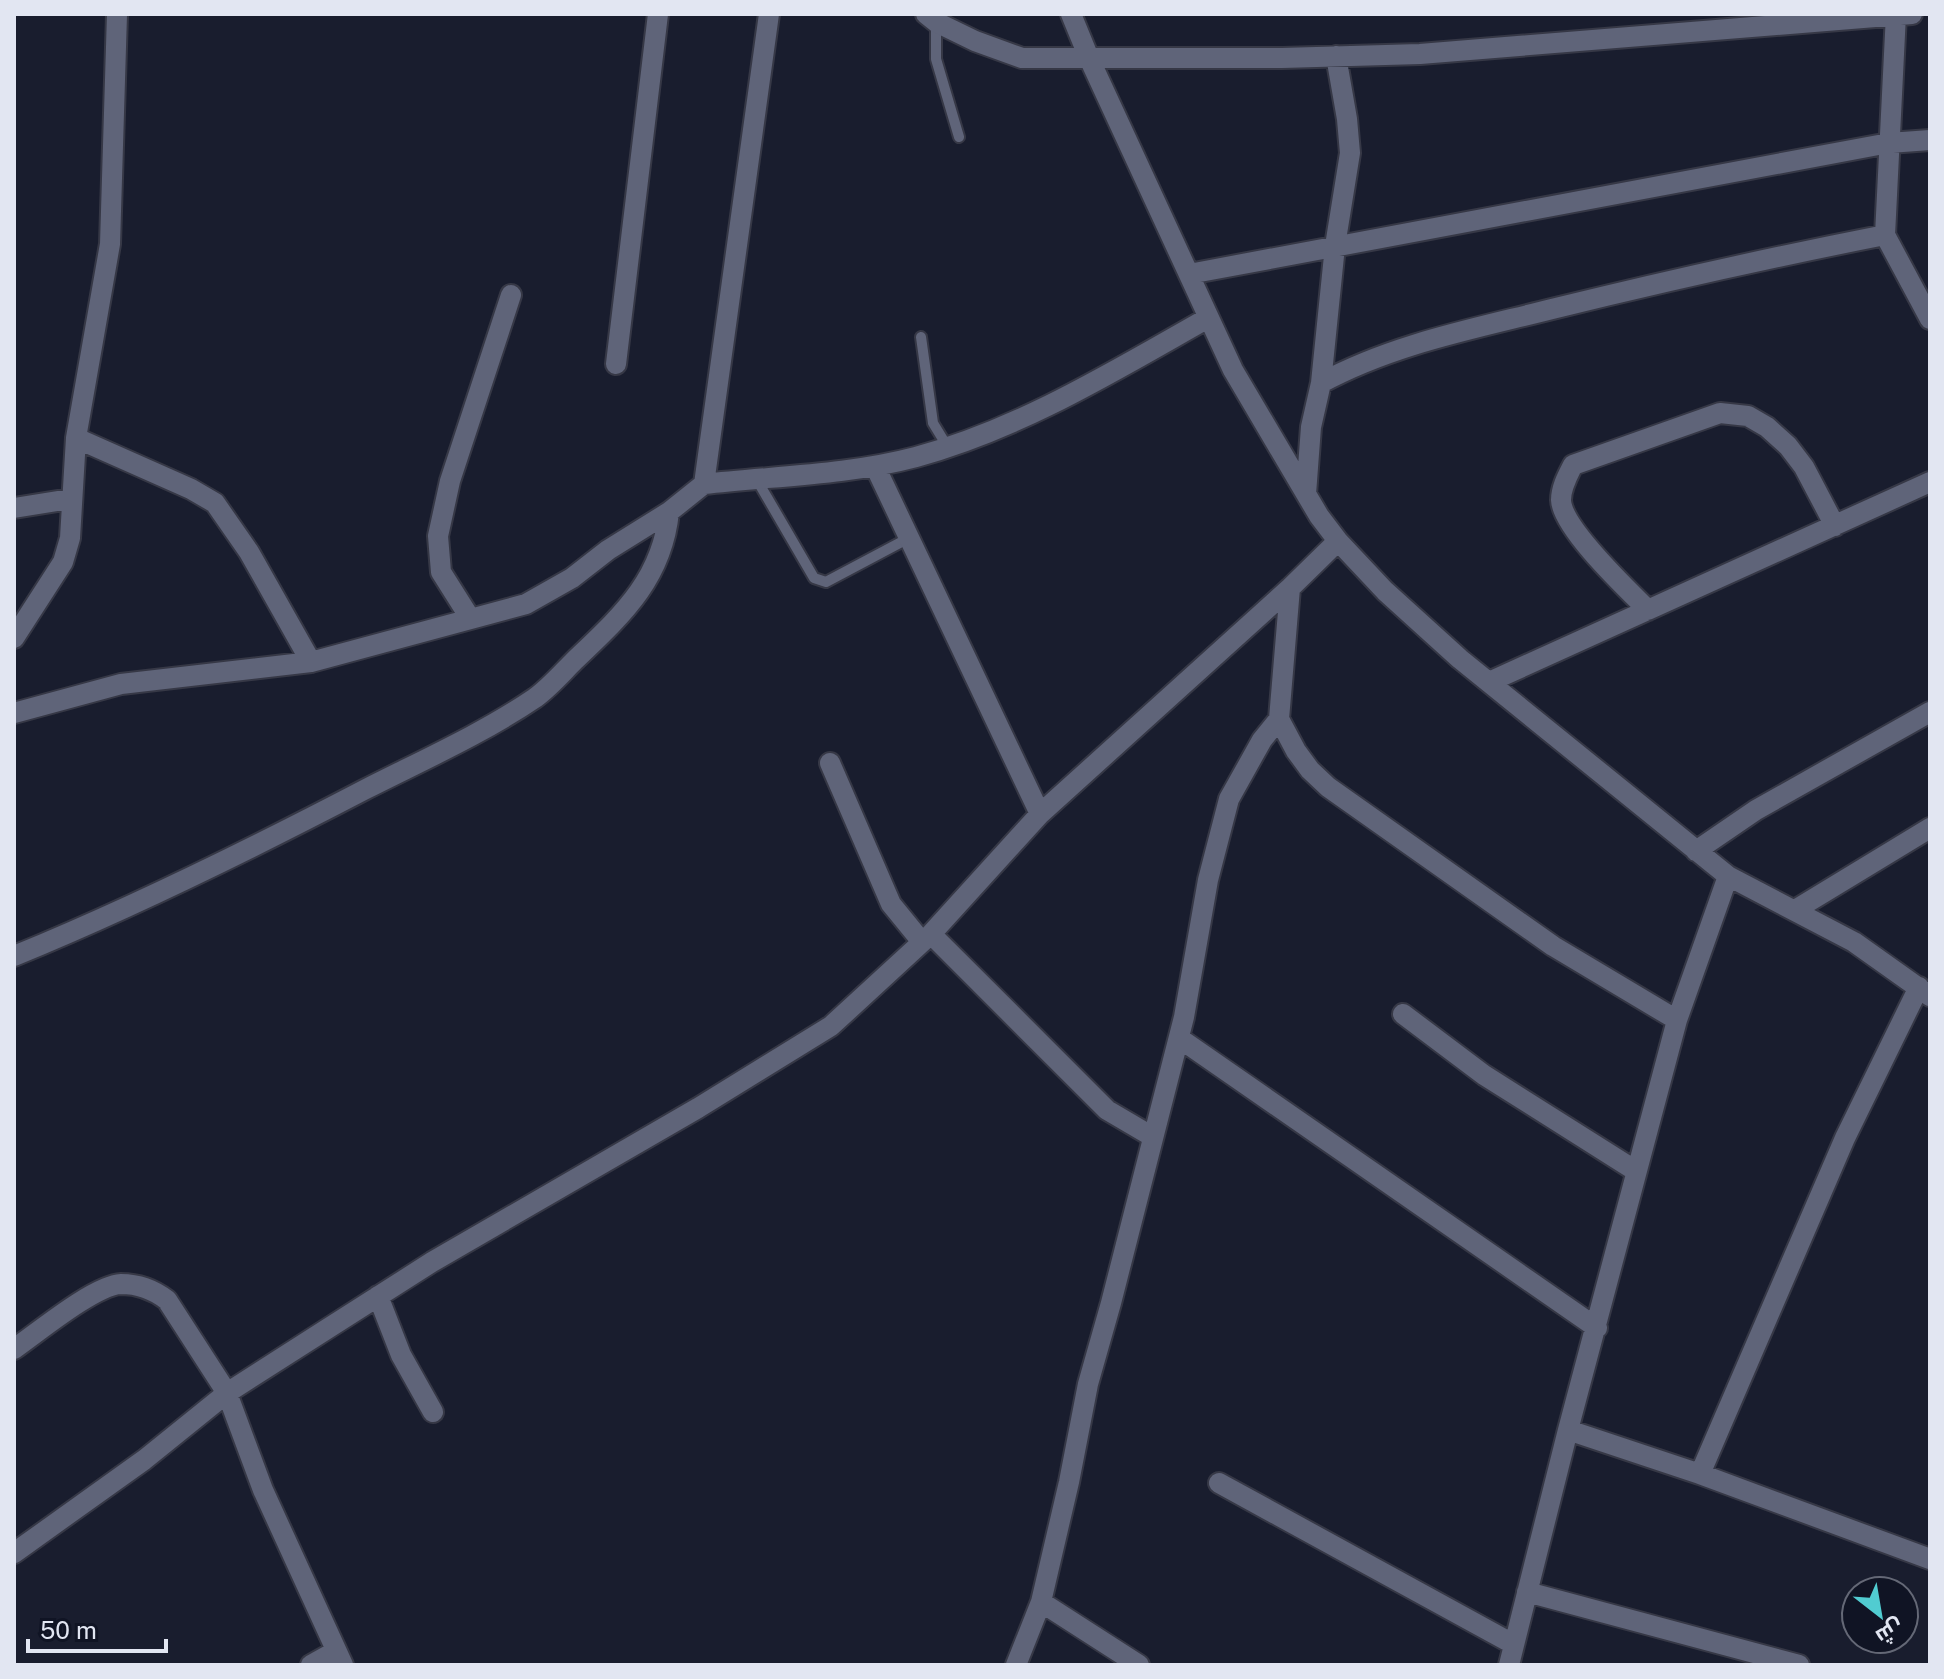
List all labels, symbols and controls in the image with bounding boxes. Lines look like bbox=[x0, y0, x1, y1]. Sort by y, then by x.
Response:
north arrow bbox=[1840, 1575, 1920, 1655]
scale bar bbox=[28, 1603, 166, 1653]
text: ش bbox=[1871, 1613, 1909, 1651]
text: 50 m bbox=[40, 1616, 97, 1644]

